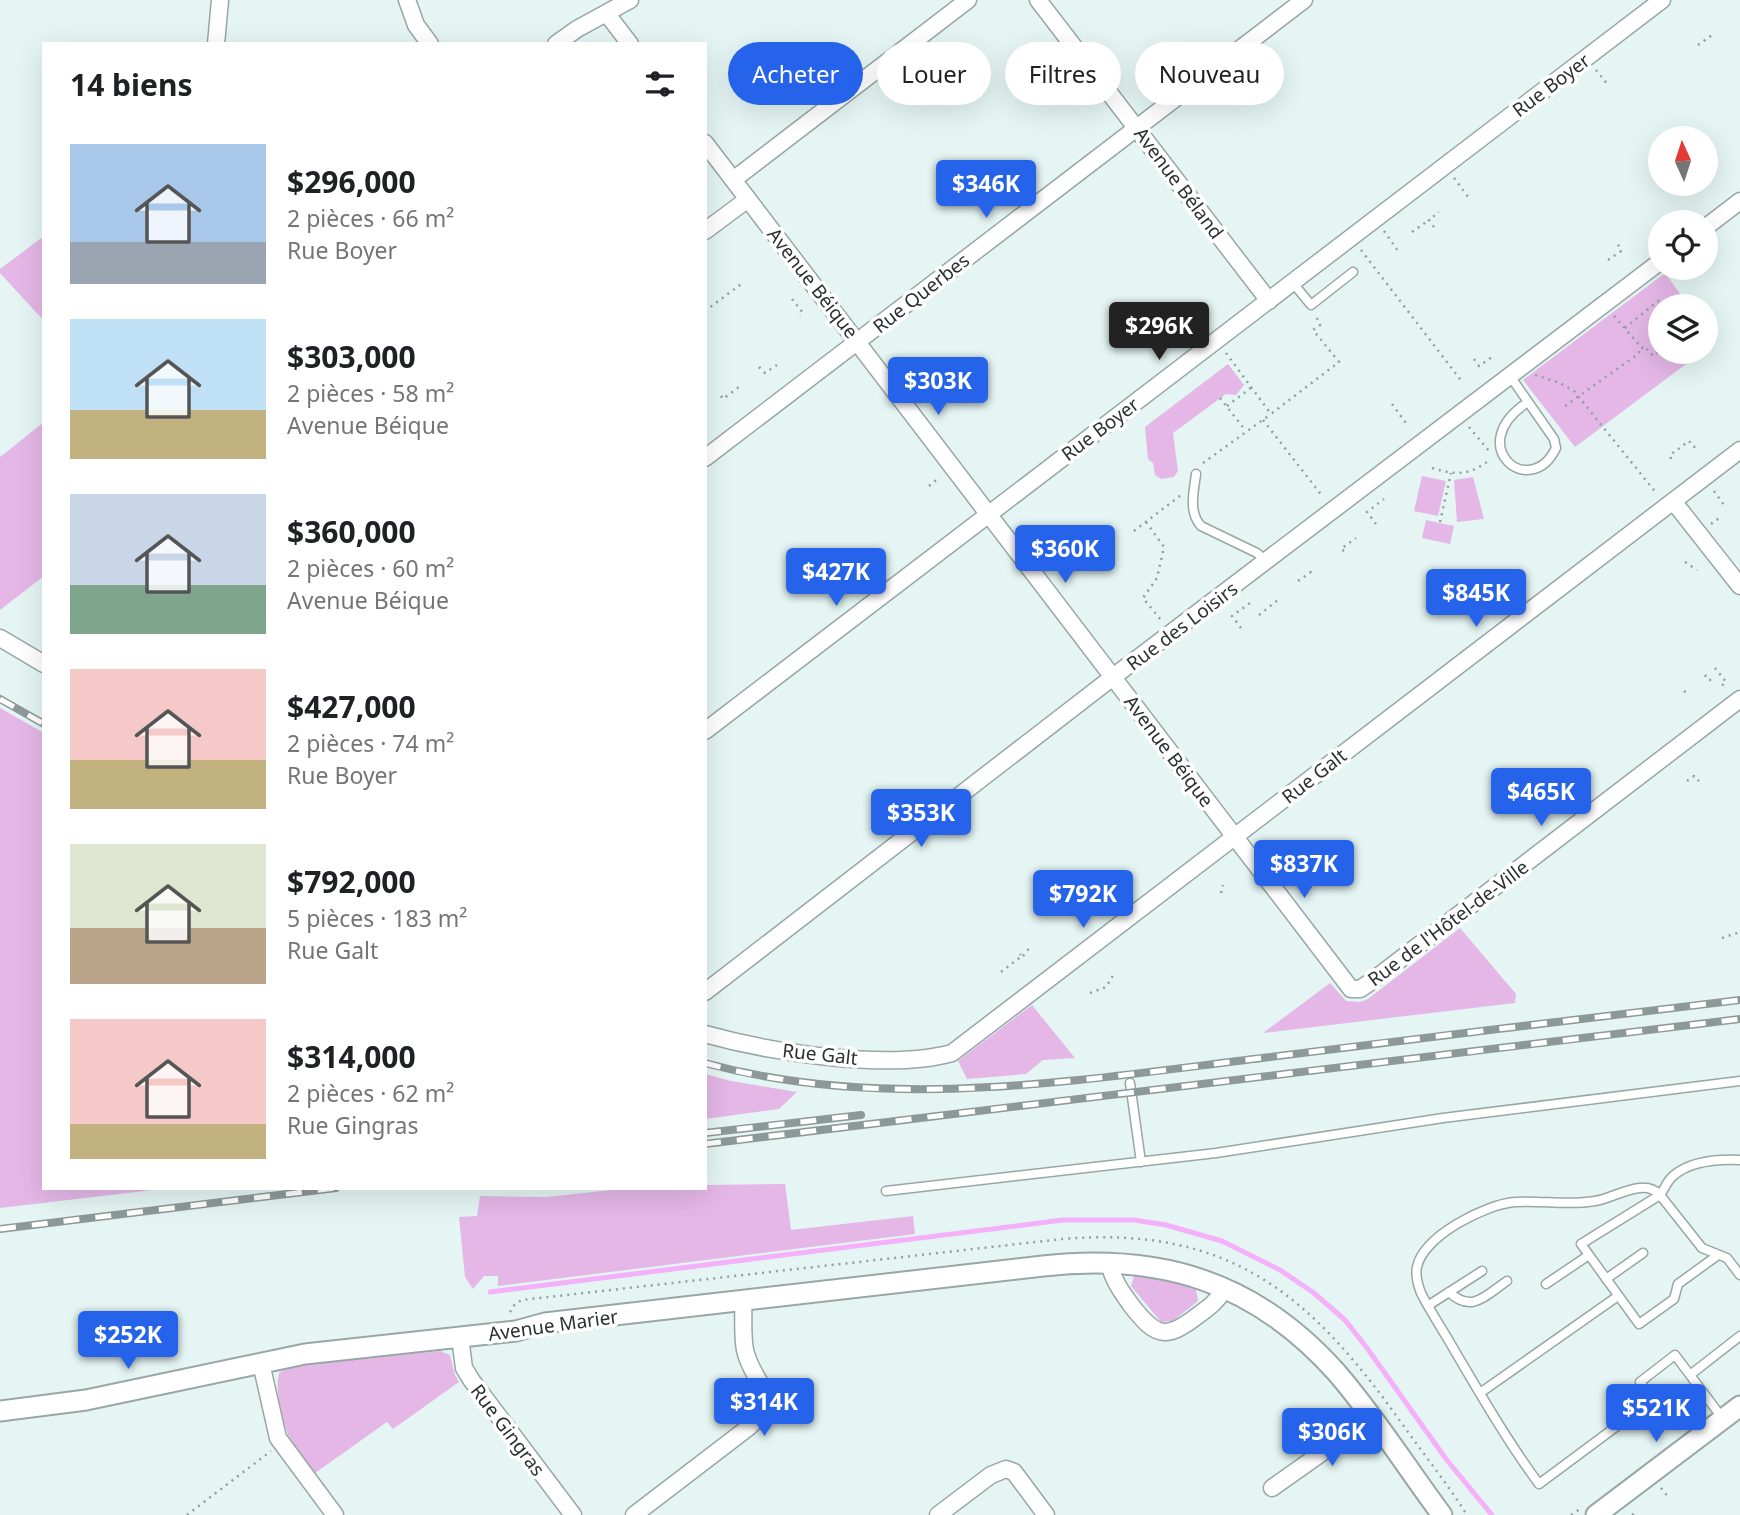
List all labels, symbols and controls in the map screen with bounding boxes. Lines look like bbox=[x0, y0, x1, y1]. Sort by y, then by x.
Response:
chip: Acheter bbox=[728, 42, 863, 105]
chip: Louer bbox=[877, 42, 991, 105]
chip: Filtres bbox=[1005, 42, 1121, 105]
chip: Nouveau bbox=[1135, 42, 1284, 105]
street label: Rue Boyer bbox=[1507, 47, 1595, 123]
text: 14 biens bbox=[70, 64, 193, 105]
icon: filters bbox=[641, 65, 679, 103]
street label: Avenue Béland bbox=[1128, 122, 1230, 244]
north arrow bbox=[1648, 126, 1718, 196]
map controls bbox=[1648, 126, 1718, 364]
pin: $346K bbox=[937, 160, 1035, 220]
text: $296,000 bbox=[287, 161, 416, 202]
text: $346K bbox=[952, 167, 1020, 199]
icon: home bbox=[126, 172, 210, 256]
text: 2 pièces · 66 m² bbox=[287, 202, 454, 234]
button: locate bbox=[1648, 210, 1718, 280]
street label: Avenue Béique bbox=[762, 222, 864, 344]
text: Rue Boyer bbox=[287, 234, 397, 266]
street label: Rue Querbes bbox=[867, 247, 975, 339]
button: layers bbox=[1648, 294, 1718, 364]
pin: $296K bbox=[1110, 302, 1208, 362]
text: $296K bbox=[1125, 309, 1193, 341]
text: $303,000 bbox=[287, 336, 416, 377]
icon: home bbox=[126, 347, 210, 431]
pin: $303K bbox=[889, 358, 987, 417]
text: $303K bbox=[904, 364, 972, 396]
text: 2 pièces · 58 m² bbox=[287, 377, 454, 409]
street label: Rue Boyer bbox=[1056, 391, 1144, 467]
text: Avenue Béique bbox=[287, 409, 449, 441]
text: $360,000 bbox=[287, 511, 416, 552]
icon: home bbox=[126, 522, 210, 606]
pin: $360K bbox=[1016, 526, 1114, 585]
text: $360K bbox=[1031, 532, 1099, 564]
pin: $427K bbox=[787, 548, 885, 608]
text: 2 pièces · 60 m² bbox=[287, 552, 454, 584]
text: $427K bbox=[802, 555, 870, 587]
pin: $845K bbox=[1427, 570, 1525, 629]
street label: Rue des Loisirs bbox=[1121, 576, 1243, 676]
text: $845K bbox=[1442, 576, 1510, 608]
text: Avenue Béique bbox=[287, 584, 449, 616]
text: $427,000 bbox=[287, 686, 416, 727]
street label: Avenue Béique bbox=[1118, 690, 1220, 812]
icon: home bbox=[126, 697, 210, 781]
text: 2 pièces · 74 m² bbox=[287, 727, 454, 759]
street label: Rue Galt bbox=[1276, 742, 1352, 809]
text: Rue Boyer bbox=[287, 759, 397, 791]
pin: $465K bbox=[1492, 768, 1590, 828]
text: $465K bbox=[1507, 775, 1575, 807]
pin: $353K bbox=[872, 790, 970, 849]
text: $353K bbox=[887, 796, 955, 828]
pin: $837K bbox=[1255, 841, 1353, 900]
text: $837K bbox=[1270, 847, 1338, 879]
street label: Rue de l'Hôtel-de-Ville bbox=[1362, 854, 1534, 992]
text: $792,000 bbox=[287, 861, 416, 902]
pin: $792K bbox=[1034, 870, 1132, 930]
icon: home bbox=[126, 872, 210, 956]
text: $792K bbox=[1049, 877, 1117, 909]
text: 5 pièces · 183 m² bbox=[287, 902, 467, 934]
text: Rue Galt bbox=[287, 934, 378, 966]
text: $314,000 bbox=[287, 1036, 416, 1077]
street label: Rue Galt bbox=[781, 1037, 859, 1071]
icon: home bbox=[126, 1047, 210, 1131]
text: 2 pièces · 62 m² bbox=[287, 1077, 454, 1109]
text: Rue Gingras bbox=[287, 1109, 418, 1141]
street label: Avenue Marier bbox=[486, 1303, 620, 1347]
pin: $252K bbox=[79, 1312, 177, 1371]
text: $252K bbox=[94, 1318, 162, 1350]
pin: $314K bbox=[715, 1378, 813, 1438]
street label: Rue Gingras bbox=[465, 1379, 551, 1481]
pin: $521K bbox=[1607, 1384, 1705, 1444]
text: $314K bbox=[730, 1385, 798, 1417]
text: $521K bbox=[1622, 1391, 1690, 1423]
pin: $306K bbox=[1283, 1408, 1381, 1468]
text: $306K bbox=[1298, 1415, 1366, 1447]

